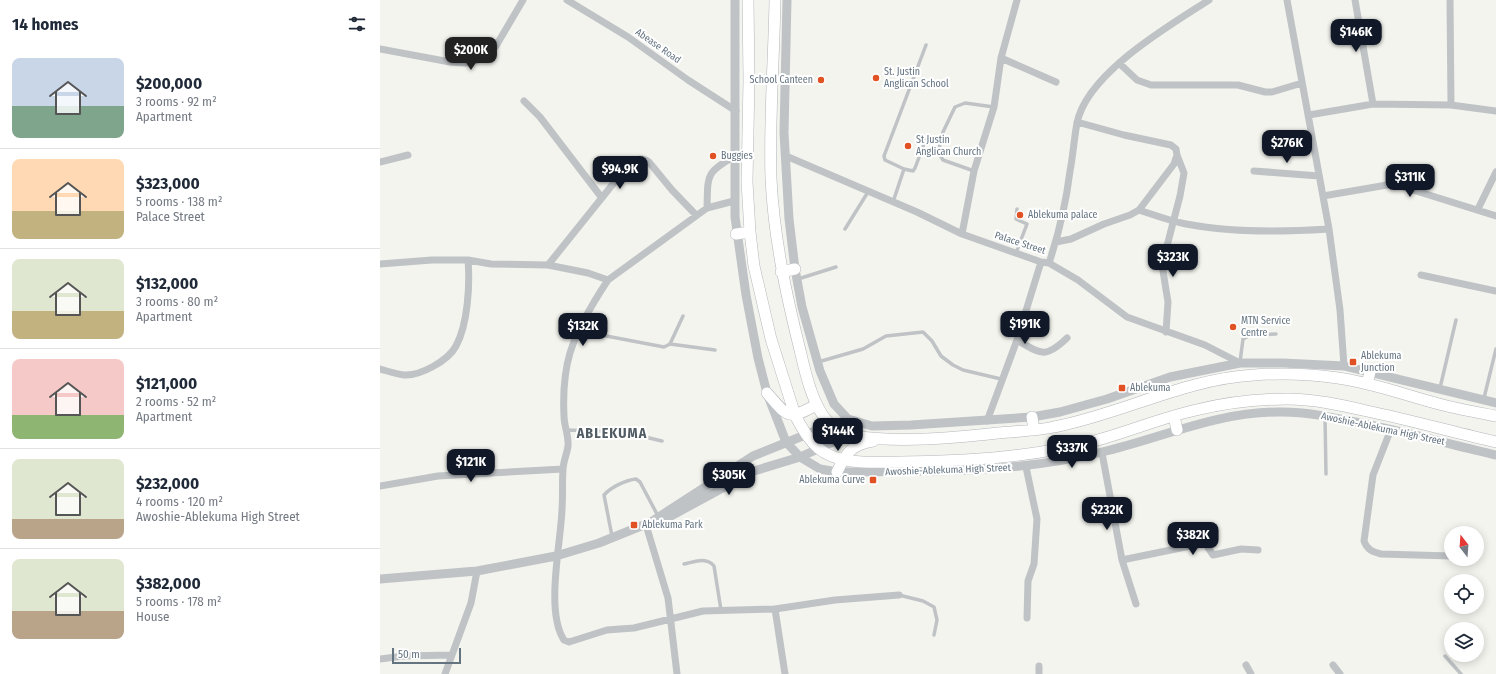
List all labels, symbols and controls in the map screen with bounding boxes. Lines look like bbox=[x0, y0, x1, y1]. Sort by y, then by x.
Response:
icon: filters bbox=[346, 13, 368, 35]
text: 14 homes bbox=[12, 14, 79, 35]
pin: $146K bbox=[1328, 19, 1384, 53]
text: $146K bbox=[1340, 24, 1372, 39]
street label: Abease Road bbox=[633, 26, 683, 66]
pin: $200K bbox=[443, 37, 499, 71]
text: $200K bbox=[454, 42, 488, 57]
place label: St. Justin Anglican School bbox=[884, 66, 949, 90]
text: $200,000 bbox=[136, 73, 202, 94]
marker: St. Justin Anglican School bbox=[871, 73, 881, 83]
icon: home bbox=[44, 74, 92, 122]
place label: School Canteen bbox=[750, 74, 813, 86]
marker: School Canteen bbox=[816, 75, 826, 85]
text: 3 rooms · 92 m² bbox=[136, 94, 217, 109]
text: Apartment bbox=[136, 109, 192, 124]
pin: $276K bbox=[1259, 130, 1315, 164]
place label: St Justin Anglican Church bbox=[916, 134, 981, 158]
text: $276K bbox=[1271, 135, 1303, 150]
marker: St Justin Anglican Church bbox=[903, 141, 913, 151]
place label: Buggies bbox=[721, 150, 753, 162]
marker: Buggies bbox=[708, 151, 718, 161]
pin: $94.9K bbox=[587, 156, 653, 190]
text: $94.9K bbox=[602, 161, 638, 176]
pin: $311K bbox=[1382, 164, 1438, 198]
text: $311K bbox=[1395, 169, 1425, 184]
text: $323,000 bbox=[136, 173, 200, 194]
icon: home bbox=[44, 175, 92, 223]
text: 5 rooms · 138 m² bbox=[136, 194, 222, 209]
text: Palace Street bbox=[136, 209, 205, 224]
place label: Ablekuma palace bbox=[1028, 209, 1097, 221]
marker: Ablekuma palace bbox=[1015, 210, 1025, 220]
street label: Palace Street bbox=[993, 229, 1048, 257]
pin: $323K bbox=[1145, 244, 1201, 278]
text: $323K bbox=[1157, 249, 1189, 264]
text: $132,000 bbox=[136, 273, 198, 294]
icon: home bbox=[44, 275, 92, 323]
text: 3 rooms · 80 m² bbox=[136, 294, 218, 309]
text: Apartment bbox=[136, 309, 192, 324]
pin: $191K bbox=[997, 311, 1053, 345]
pin: $132K bbox=[555, 313, 611, 347]
place label: MTN Service Centre bbox=[1241, 315, 1290, 339]
text: $191K bbox=[1009, 316, 1041, 331]
text: $132K bbox=[567, 318, 599, 333]
marker: MTN Service Centre bbox=[1228, 322, 1238, 332]
place label: Ablekuma Junction bbox=[1361, 350, 1402, 374]
marker: Ablekuma Junction bbox=[1348, 357, 1358, 367]
text: $121,000 bbox=[136, 373, 197, 394]
icon: home bbox=[44, 375, 92, 423]
place label: Ablekuma bbox=[1130, 382, 1171, 394]
marker: Ablekuma bbox=[1117, 383, 1127, 393]
text: 2 rooms · 52 m² bbox=[136, 394, 216, 409]
text: Apartment bbox=[136, 409, 192, 424]
street label: Awoshie-Ablekuma High Street bbox=[1320, 410, 1447, 448]
pin: $144K bbox=[810, 418, 866, 452]
text: $144K bbox=[822, 423, 854, 438]
district label: ABLEKUMA bbox=[576, 425, 647, 442]
pin: $337K bbox=[1044, 435, 1100, 469]
text: $337K bbox=[1056, 440, 1088, 455]
pin: $121K bbox=[443, 449, 499, 483]
text: $121K bbox=[456, 454, 486, 469]
pin: $305K bbox=[701, 462, 757, 496]
street label: Awoshie-Ablekuma High Street bbox=[885, 462, 1012, 478]
text: $305K bbox=[712, 467, 746, 482]
text: $232,000 bbox=[136, 473, 199, 494]
place label: Ablekuma Curve bbox=[799, 474, 865, 486]
icon: home bbox=[44, 475, 92, 523]
marker: Ablekuma Curve bbox=[868, 475, 878, 485]
text: 4 rooms · 120 m² bbox=[136, 494, 223, 509]
pin: $232K bbox=[1079, 497, 1135, 531]
text: $232K bbox=[1091, 502, 1123, 517]
text: Awoshie-Ablekuma High Street bbox=[136, 509, 300, 524]
place label: Ablekuma Park bbox=[642, 519, 703, 531]
marker: Ablekuma Park bbox=[629, 520, 639, 530]
pin: $382K bbox=[1165, 522, 1221, 556]
north arrow bbox=[1444, 526, 1484, 566]
map controls bbox=[1444, 526, 1484, 662]
text: $382K bbox=[1177, 527, 1210, 542]
text: $382,000 bbox=[136, 573, 201, 594]
button: locate bbox=[1444, 574, 1484, 614]
icon: home bbox=[44, 575, 92, 623]
text: 5 rooms · 178 m² bbox=[136, 594, 222, 609]
text: House bbox=[136, 609, 170, 624]
button: layers bbox=[1444, 622, 1484, 662]
scale bar bbox=[392, 646, 461, 665]
text: 50 m bbox=[398, 648, 420, 661]

